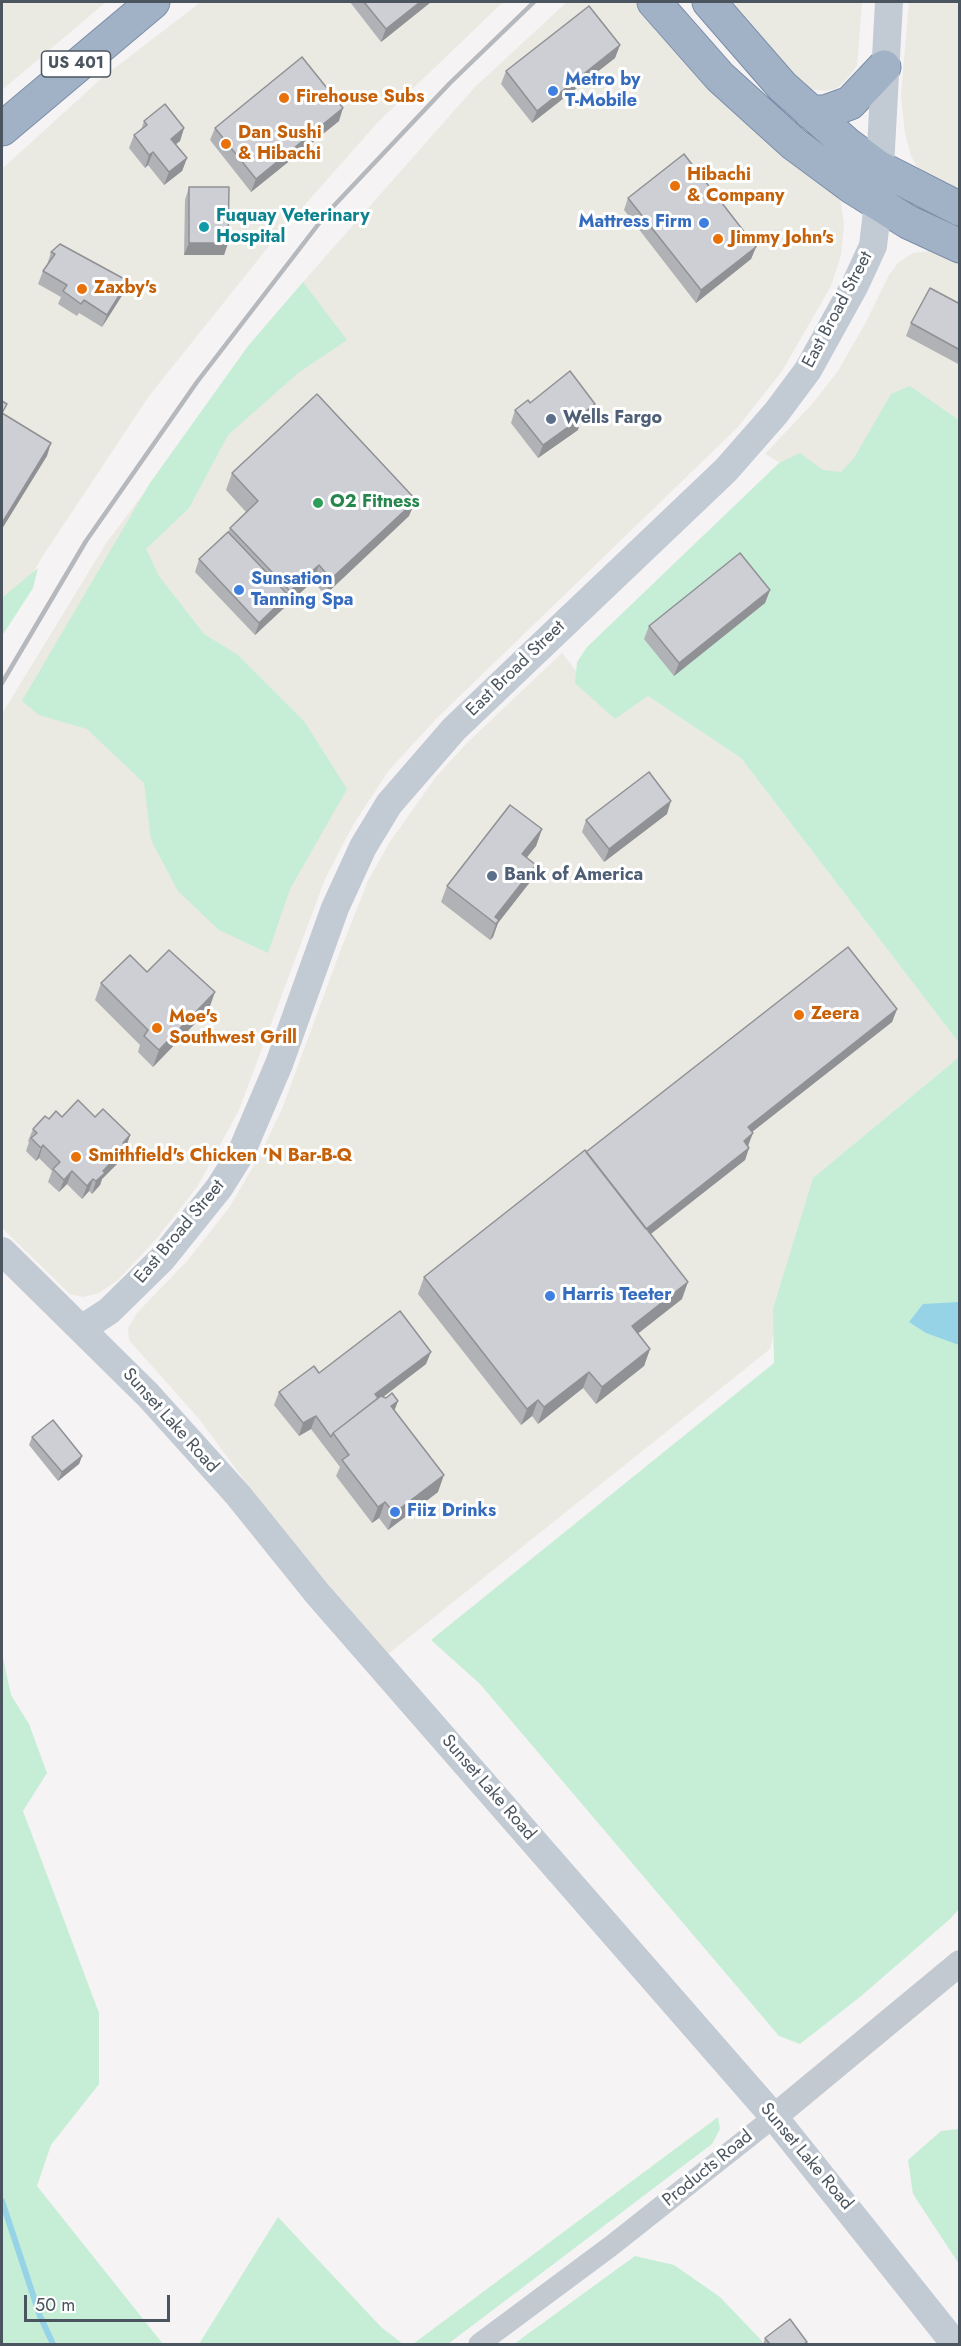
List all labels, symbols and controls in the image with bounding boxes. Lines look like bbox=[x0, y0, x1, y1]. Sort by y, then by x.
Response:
road number: US 401 bbox=[42, 51, 110, 77]
place label: Metro by T-Mobile bbox=[565, 70, 640, 112]
marker: Metro by T-Mobile bbox=[546, 84, 560, 98]
place label: Firehouse Subs bbox=[296, 87, 424, 109]
marker: Firehouse Subs bbox=[277, 91, 291, 105]
place label: Dan Sushi & Hibachi bbox=[238, 123, 322, 166]
marker: Dan Sushi & Hibachi bbox=[219, 137, 233, 151]
place label: Hibachi & Company bbox=[687, 165, 784, 207]
marker: Hibachi & Company bbox=[668, 179, 682, 193]
place label: Fuquay Veterinary Hospital bbox=[216, 206, 370, 248]
place label: Mattress Firm bbox=[578, 212, 692, 234]
marker: Mattress Firm bbox=[697, 216, 711, 230]
marker: Fuquay Veterinary Hospital bbox=[197, 220, 211, 234]
place label: Jimmy John's bbox=[730, 228, 834, 250]
marker: Jimmy John's bbox=[711, 232, 725, 246]
street label: East Broad Street bbox=[798, 248, 878, 372]
place label: Zaxby's bbox=[94, 278, 157, 300]
marker: Zaxby's bbox=[75, 282, 89, 296]
place label: Wells Fargo bbox=[563, 408, 662, 430]
marker: Wells Fargo bbox=[544, 412, 558, 426]
place label: O2 Fitness bbox=[330, 492, 420, 514]
marker: O2 Fitness bbox=[311, 496, 325, 510]
place label: Sunsation Tanning Spa bbox=[251, 569, 353, 612]
marker: Sunsation Tanning Spa bbox=[232, 583, 246, 597]
street label: East Broad Street bbox=[462, 617, 570, 721]
place label: Bank of America bbox=[504, 865, 643, 887]
marker: Bank of America bbox=[485, 869, 499, 883]
place label: Zeera bbox=[811, 1004, 859, 1026]
place label: Moe's Southwest Grill bbox=[169, 1007, 297, 1050]
marker: Zeera bbox=[792, 1008, 806, 1022]
marker: Moe's Southwest Grill bbox=[150, 1021, 164, 1035]
place label: Smithfield's Chicken 'N Bar-B-Q bbox=[88, 1146, 352, 1168]
marker: Smithfield's Chicken 'N Bar-B-Q bbox=[69, 1150, 83, 1164]
street label: East Broad Street bbox=[130, 1176, 230, 1288]
place label: Harris Teeter bbox=[562, 1285, 672, 1307]
marker: Harris Teeter bbox=[543, 1289, 557, 1303]
street label: Sunset Lake Road bbox=[118, 1364, 222, 1478]
place label: Fiiz Drinks bbox=[407, 1501, 496, 1523]
marker: Fiiz Drinks bbox=[388, 1505, 402, 1519]
street label: Sunset Lake Road bbox=[436, 1731, 540, 1845]
street label: Sunset Lake Road bbox=[755, 2099, 857, 2215]
street label: Products Road bbox=[659, 2126, 757, 2212]
scale bar bbox=[27, 2283, 172, 2321]
text: 50 m bbox=[35, 2292, 75, 2318]

